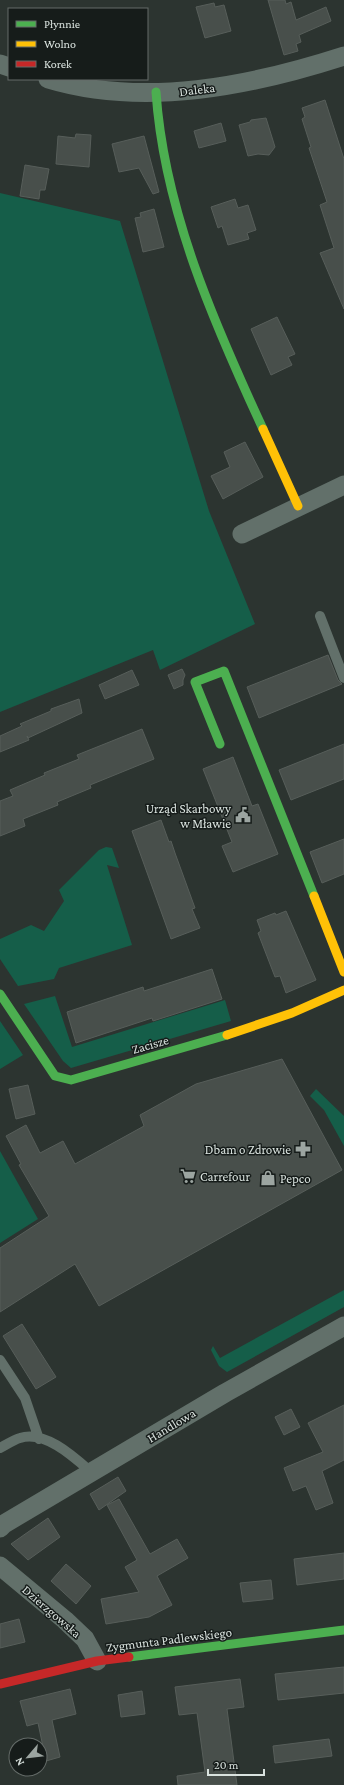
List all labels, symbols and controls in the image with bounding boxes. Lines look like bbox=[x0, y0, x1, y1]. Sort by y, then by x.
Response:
legend bbox=[8, 8, 148, 80]
text: Płynnie bbox=[44, 17, 80, 31]
text: Wolno bbox=[44, 37, 76, 51]
text: Korek bbox=[44, 57, 72, 71]
street label: Daleka bbox=[178, 80, 216, 99]
place label: Urząd Skarbowy w Mławie bbox=[146, 801, 232, 831]
public building icon: Urząd Skarbowy w Mławie bbox=[234, 806, 252, 824]
street label: Zacisze bbox=[130, 1032, 171, 1057]
pharmacy icon: Dbam o Zdrowie bbox=[294, 1140, 312, 1158]
place label: Dbam o Zdrowie bbox=[205, 1142, 291, 1157]
supermarket icon: Carrefour bbox=[179, 1167, 197, 1185]
place label: Carrefour bbox=[200, 1169, 250, 1184]
shop icon: Pepco bbox=[259, 1169, 277, 1187]
place label: Pepco bbox=[280, 1171, 311, 1186]
street label: Handlowa bbox=[144, 1405, 198, 1446]
street label: Dzierzgowska bbox=[19, 1582, 84, 1641]
street label: Zygmunta Padlewskiego bbox=[105, 1624, 233, 1655]
north arrow bbox=[8, 1737, 48, 1777]
scale bar bbox=[208, 1751, 264, 1777]
text: N bbox=[12, 1755, 26, 1768]
text: 20 m bbox=[214, 1758, 239, 1772]

